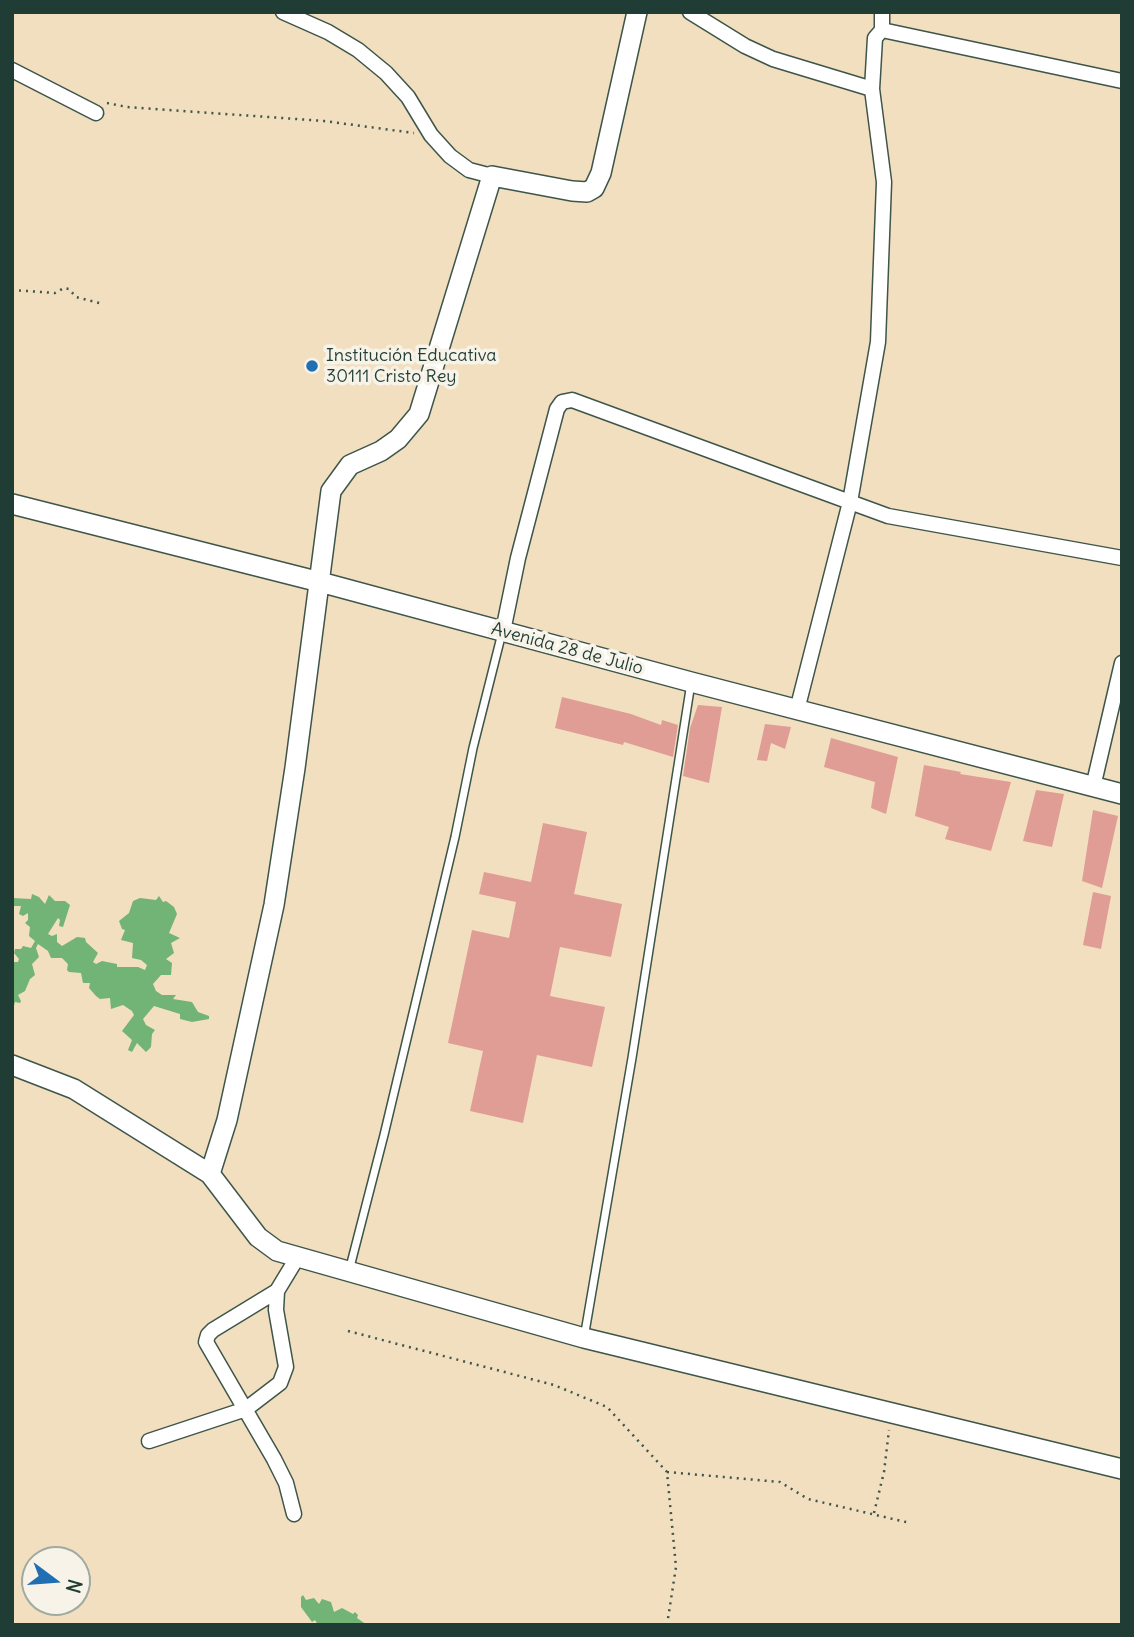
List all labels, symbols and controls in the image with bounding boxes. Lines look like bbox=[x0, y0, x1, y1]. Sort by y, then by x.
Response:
place label: Institución Educativa 30111 Cristo Rey bbox=[326, 345, 497, 388]
marker: Institución Educativa 30111 Cristo Rey bbox=[304, 358, 320, 374]
street label: Avenida 28 de Julio bbox=[489, 618, 645, 680]
north arrow bbox=[21, 1546, 91, 1616]
text: N bbox=[61, 1577, 88, 1596]

